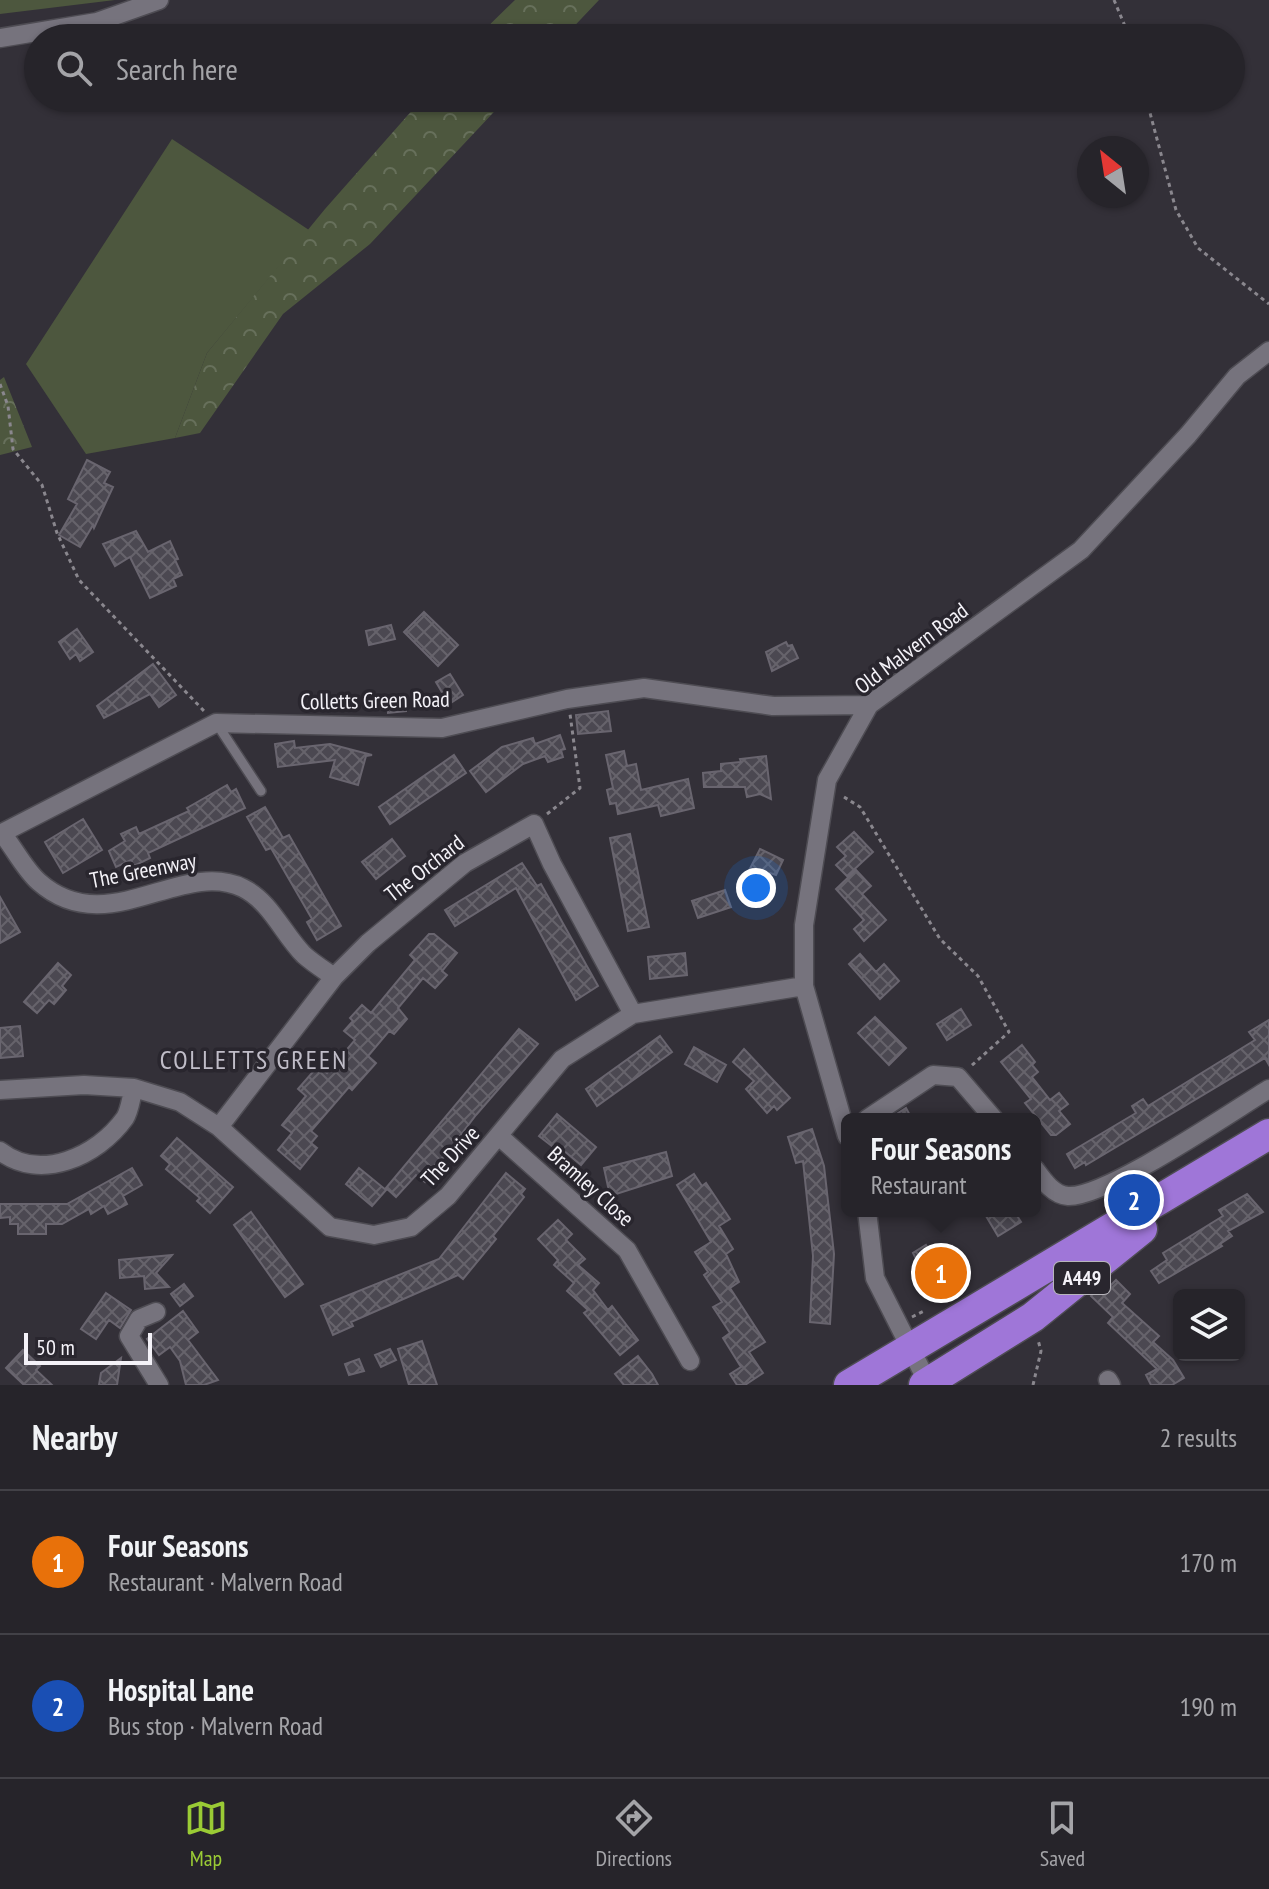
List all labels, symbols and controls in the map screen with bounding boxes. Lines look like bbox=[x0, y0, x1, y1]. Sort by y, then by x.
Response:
search box bbox=[24, 24, 1245, 112]
icon: search bbox=[52, 46, 96, 90]
text: Search here bbox=[116, 49, 238, 88]
north arrow bbox=[1077, 136, 1149, 208]
street label: Old Malvern Road bbox=[849, 596, 973, 700]
street label: Colletts Green Road bbox=[300, 685, 450, 715]
street label: The Orchard bbox=[379, 828, 469, 908]
street label: The Greenway bbox=[87, 846, 199, 894]
your location bbox=[736, 868, 776, 908]
district label: COLLETTS GREEN bbox=[160, 1043, 348, 1076]
popup bbox=[841, 1113, 1041, 1217]
street label: The Drive bbox=[415, 1120, 485, 1192]
text: Four Seasons bbox=[871, 1129, 1011, 1168]
street label: Bramley Close bbox=[542, 1140, 640, 1232]
text: Restaurant bbox=[871, 1168, 967, 1201]
pin: 2 bbox=[1108, 1170, 1160, 1230]
pin: 1 bbox=[915, 1243, 967, 1303]
road number: A449 bbox=[1054, 1262, 1110, 1294]
map controls bbox=[1173, 1289, 1245, 1361]
button: layers bbox=[1173, 1289, 1245, 1361]
scale bar bbox=[24, 1329, 152, 1365]
text: 50 m bbox=[36, 1333, 75, 1361]
text: Nearby bbox=[32, 1415, 117, 1459]
text: 2 results bbox=[1160, 1421, 1237, 1454]
text: Four Seasons bbox=[108, 1526, 248, 1565]
text: 1 bbox=[52, 1546, 64, 1579]
text: 170 m bbox=[1179, 1546, 1237, 1579]
text: Restaurant · Malvern Road bbox=[108, 1565, 343, 1598]
text: Hospital Lane bbox=[108, 1670, 254, 1709]
text: 2 bbox=[52, 1690, 64, 1723]
text: 190 m bbox=[1179, 1690, 1237, 1723]
text: Bus stop · Malvern Road bbox=[108, 1709, 323, 1742]
tab: Map bbox=[184, 1796, 228, 1872]
tab: Directions bbox=[596, 1796, 672, 1872]
tab: Saved bbox=[1040, 1796, 1085, 1872]

